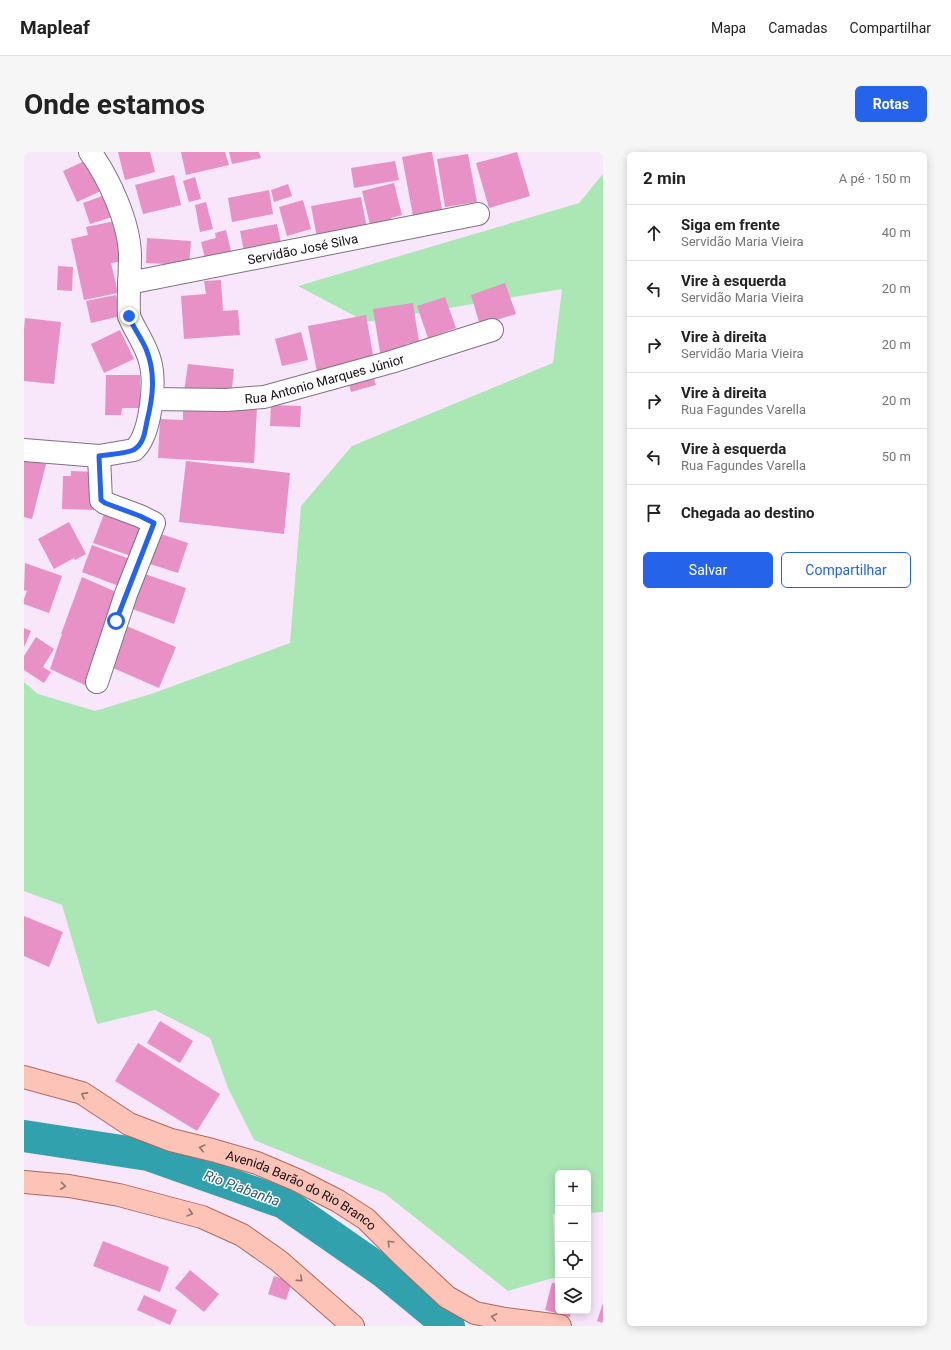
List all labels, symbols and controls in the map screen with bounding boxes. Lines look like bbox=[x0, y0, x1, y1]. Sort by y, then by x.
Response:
text: Mapleaf bbox=[20, 16, 90, 39]
text: Mapa bbox=[711, 20, 746, 36]
text: Camadas bbox=[768, 20, 828, 36]
text: Compartilhar bbox=[850, 20, 931, 36]
button: Rotas bbox=[855, 86, 927, 122]
text: Onde estamos bbox=[24, 88, 205, 121]
text: 2 min bbox=[643, 168, 686, 188]
text: A pé · 150 m bbox=[839, 171, 911, 186]
text: Siga em frente bbox=[681, 216, 780, 234]
icon: ahead bbox=[643, 222, 665, 244]
text: 40 m bbox=[882, 225, 911, 240]
street label: Servidão José Silva bbox=[246, 231, 359, 267]
text: Servidão Maria Vieira bbox=[681, 234, 804, 249]
text: Vire à esquerda bbox=[681, 272, 786, 290]
icon: left bbox=[643, 278, 665, 300]
text: 20 m bbox=[882, 281, 911, 296]
text: Servidão Maria Vieira bbox=[681, 290, 804, 305]
route end bbox=[120, 307, 138, 325]
text: Vire à direita bbox=[681, 328, 767, 346]
icon: right bbox=[643, 334, 665, 356]
text: 20 m bbox=[882, 337, 911, 352]
text: Servidão Maria Vieira bbox=[681, 346, 804, 361]
street label: Rua Antonio Marques Júnior bbox=[244, 351, 407, 406]
text: Vire à direita bbox=[681, 384, 767, 402]
icon: right bbox=[643, 390, 665, 412]
text: 20 m bbox=[882, 393, 911, 408]
text: Rua Fagundes Varella bbox=[681, 402, 806, 417]
text: Vire à esquerda bbox=[681, 440, 786, 458]
icon: left bbox=[643, 446, 665, 468]
text: 50 m bbox=[882, 449, 911, 464]
text: Rua Fagundes Varella bbox=[681, 458, 806, 473]
icon: arrive bbox=[643, 502, 665, 524]
text: Chegada ao destino bbox=[681, 504, 815, 522]
button: Salvar bbox=[643, 552, 773, 588]
button: Compartilhar bbox=[781, 552, 911, 588]
route start bbox=[107, 612, 125, 630]
one-way arrow bbox=[81, 1093, 88, 1100]
one-way arrow bbox=[199, 1144, 205, 1152]
street label: Avenida Barão do Rio Branco bbox=[224, 1147, 380, 1233]
water label: Rio Piabanha bbox=[202, 1167, 282, 1209]
map controls bbox=[555, 1170, 591, 1314]
button: + bbox=[555, 1170, 591, 1206]
one-way arrow bbox=[60, 1181, 66, 1190]
button: − bbox=[555, 1206, 591, 1242]
one-way arrow bbox=[186, 1209, 193, 1217]
one-way arrow bbox=[387, 1240, 395, 1248]
button: locate bbox=[555, 1242, 591, 1278]
one-way arrow bbox=[295, 1275, 303, 1282]
button: layers bbox=[555, 1278, 591, 1314]
one-way arrow bbox=[491, 1313, 497, 1321]

